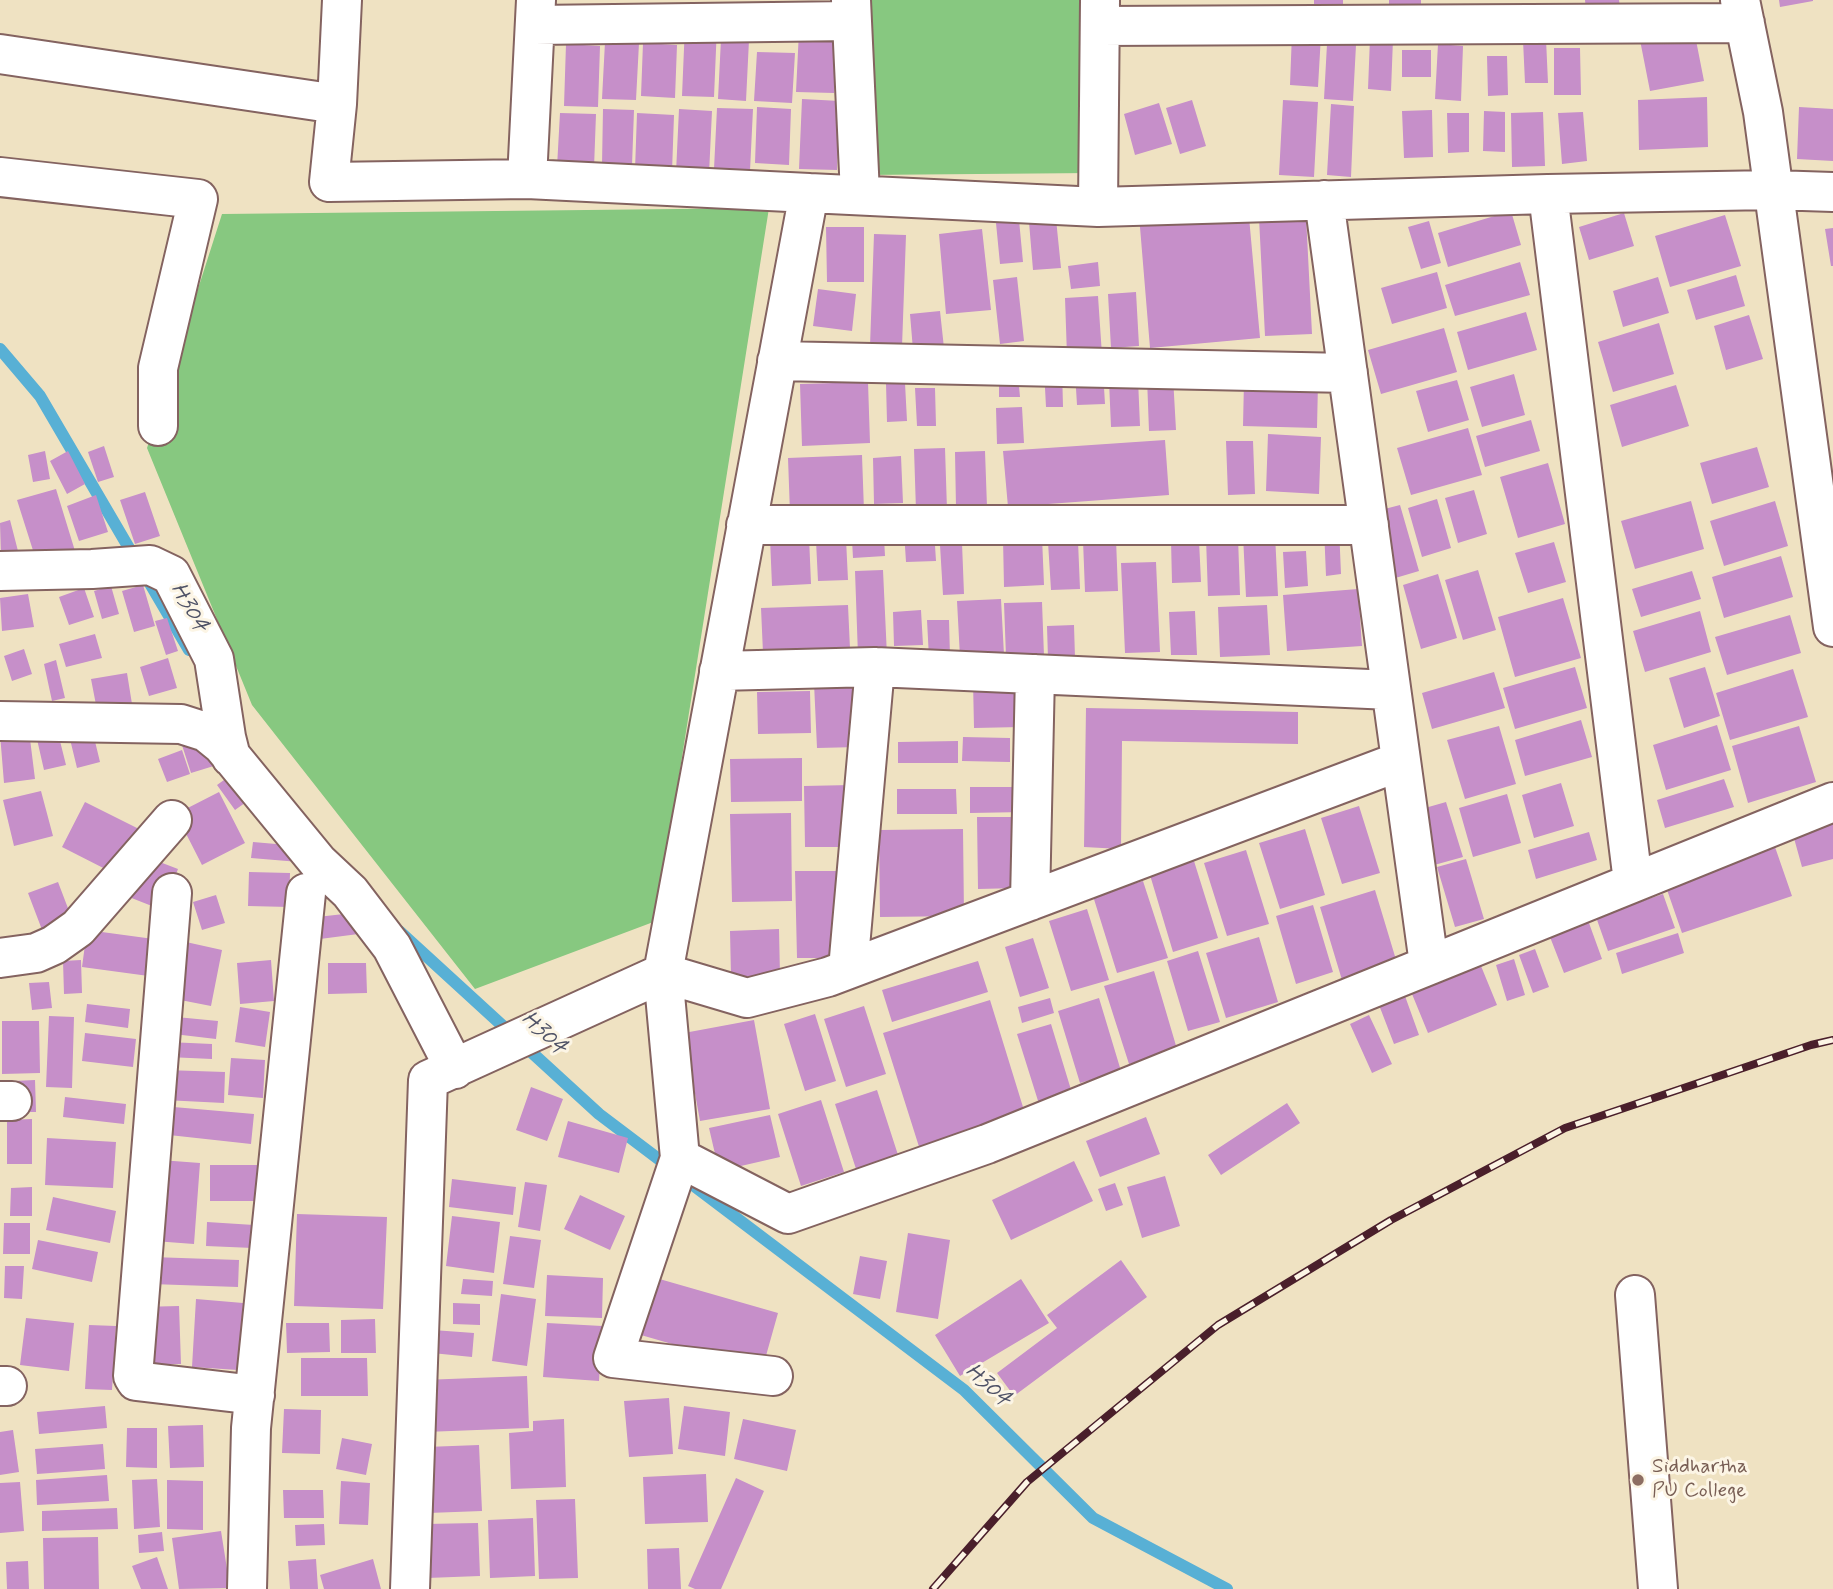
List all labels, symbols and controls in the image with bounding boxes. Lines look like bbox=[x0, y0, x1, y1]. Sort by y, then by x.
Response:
water label: H304 bbox=[163, 579, 213, 637]
water label: H304 bbox=[515, 1006, 571, 1062]
water label: H304 bbox=[958, 1358, 1016, 1414]
place label: Siddhartha PU College bbox=[1652, 1455, 1748, 1505]
marker: Siddhartha PU College bbox=[1630, 1472, 1646, 1488]

